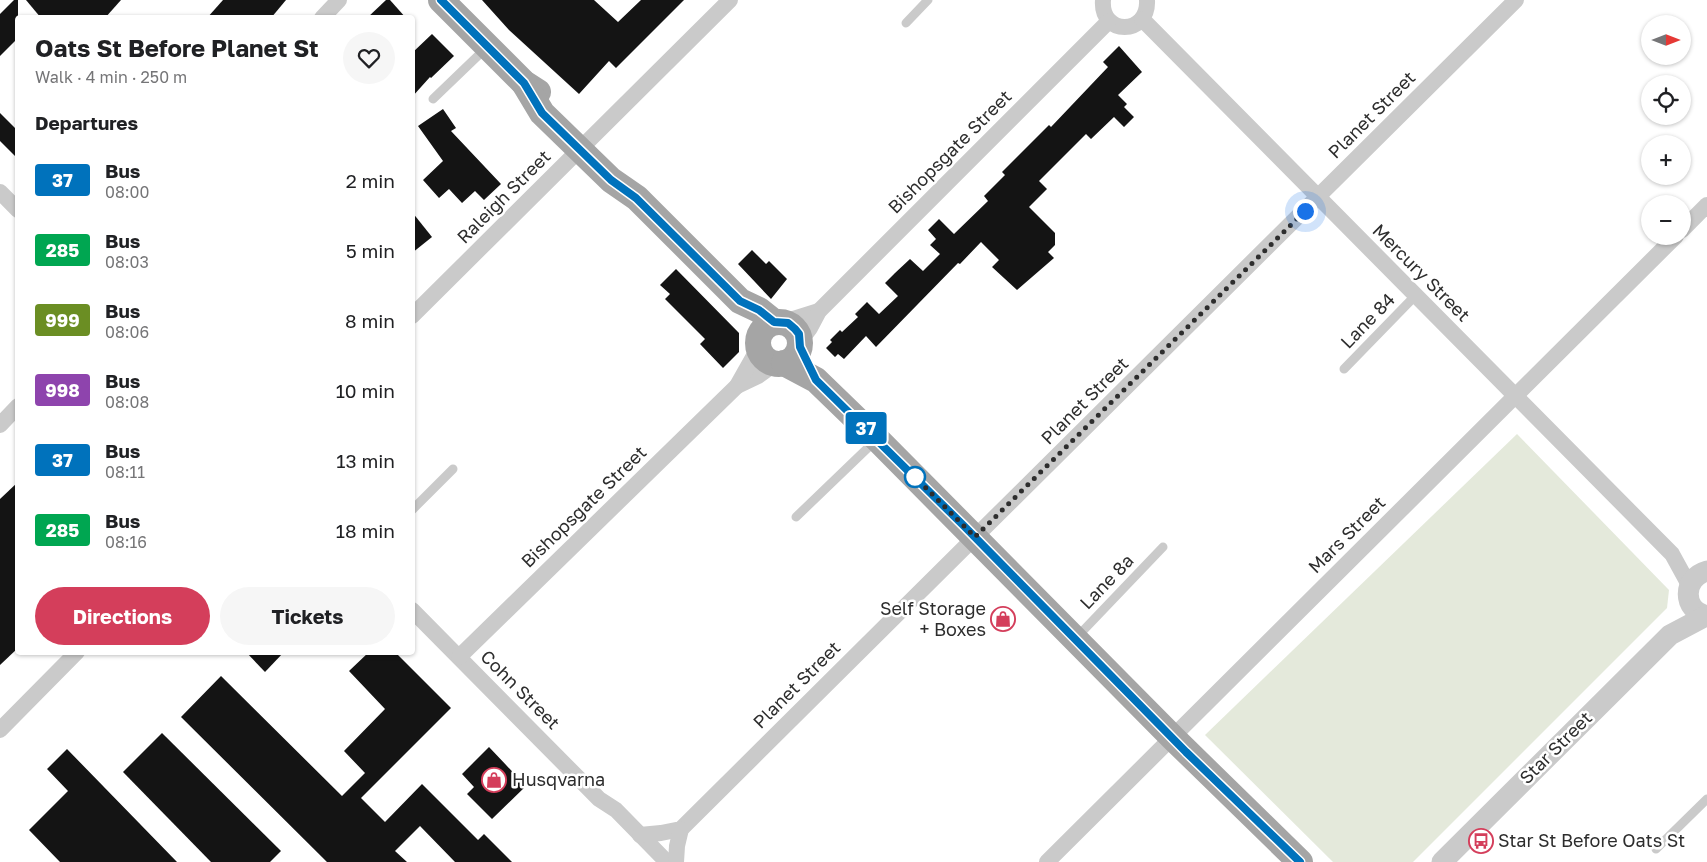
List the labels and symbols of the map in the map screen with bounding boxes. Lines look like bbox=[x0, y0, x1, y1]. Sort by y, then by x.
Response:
north arrow bbox=[1641, 15, 1691, 65]
street label: Planet Street bbox=[1323, 66, 1419, 162]
street label: Bishopsgate Street bbox=[883, 85, 1016, 218]
street label: Raleigh Street bbox=[452, 145, 555, 248]
your location bbox=[1293, 199, 1318, 224]
street label: Mercury Street bbox=[1368, 219, 1475, 326]
street label: Lane 84 bbox=[1336, 288, 1399, 353]
street label: Planet Street bbox=[1036, 352, 1132, 448]
line badge: 37 bbox=[844, 412, 888, 444]
street label: Bishopsgate Street bbox=[516, 441, 650, 572]
unlabelled marker bbox=[904, 466, 926, 488]
street label: Mars Street bbox=[1303, 491, 1389, 577]
street label: Lane 8a bbox=[1075, 549, 1138, 613]
place label: Self Storage + Boxes bbox=[880, 597, 986, 640]
shop icon: Self Storage + Boxes bbox=[990, 606, 1016, 632]
street label: Planet Street bbox=[748, 636, 844, 732]
street label: Cohn Street bbox=[477, 645, 565, 733]
street label: Star Street bbox=[1515, 707, 1596, 788]
shop icon: Husqvarna bbox=[481, 767, 507, 793]
place label: Husqvarna bbox=[512, 768, 605, 790]
bus stop icon: Star St Before Oats St bbox=[1468, 828, 1494, 854]
place label: Star St Before Oats St bbox=[1498, 829, 1685, 851]

